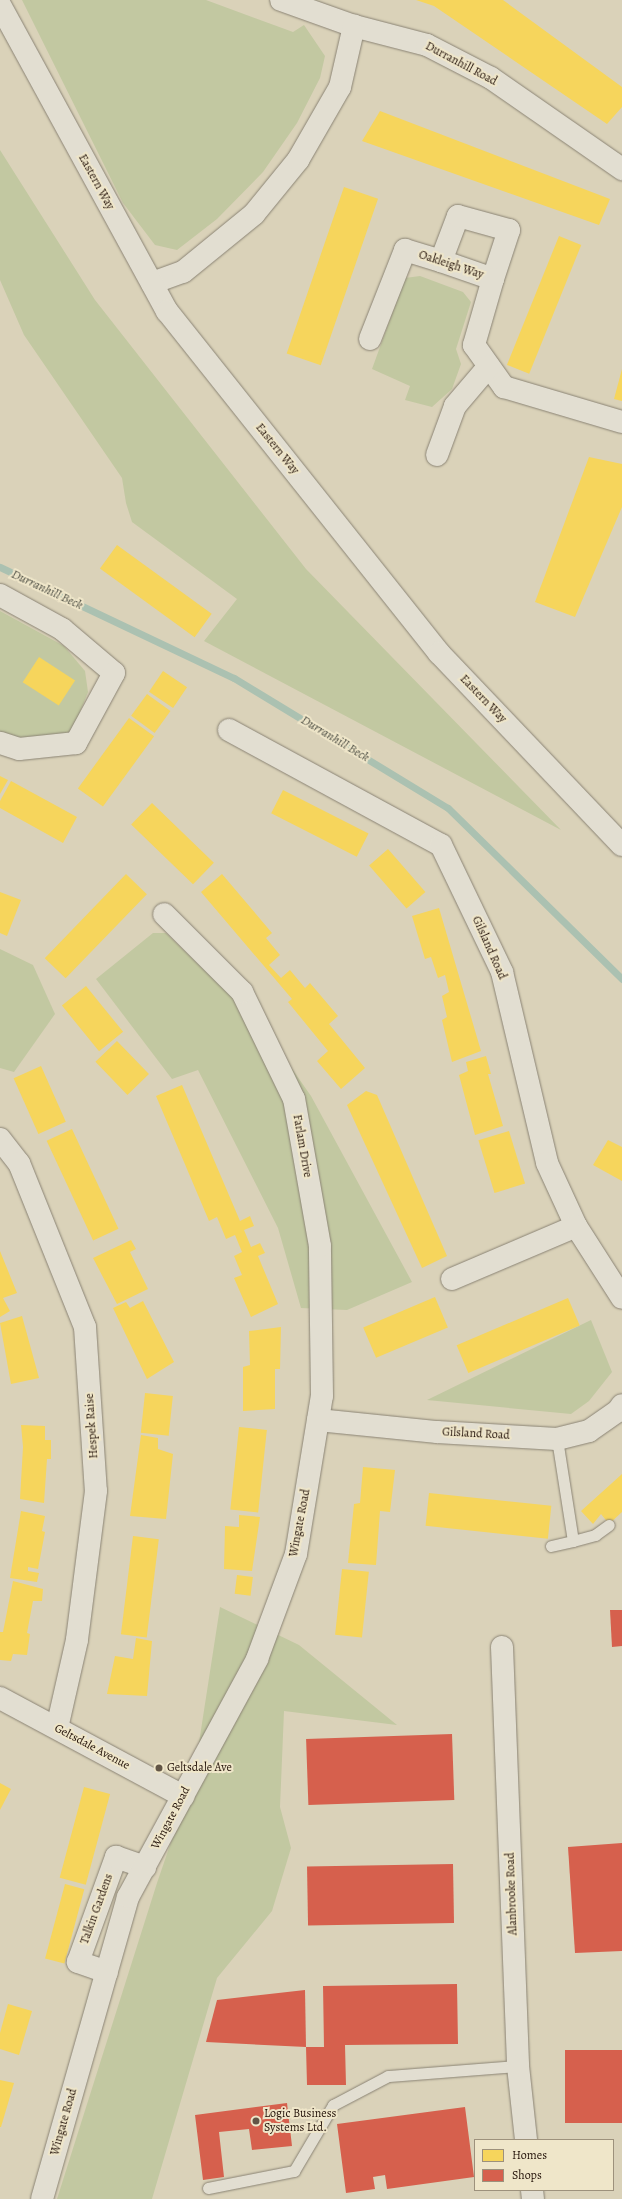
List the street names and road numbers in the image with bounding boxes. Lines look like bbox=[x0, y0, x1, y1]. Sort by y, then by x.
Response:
street label: Durranhill Road bbox=[423, 39, 499, 89]
street label: Eastern Way bbox=[75, 152, 117, 212]
street label: Oakleigh Way bbox=[417, 248, 485, 282]
street label: Eastern Way bbox=[252, 421, 302, 477]
street label: Eastern Way bbox=[457, 672, 509, 726]
street label: Gilsland Road bbox=[469, 914, 509, 982]
street label: Farlam Drive bbox=[289, 1113, 315, 1179]
street label: Hespek Raise bbox=[83, 1393, 101, 1459]
street label: Gilsland Road bbox=[442, 1425, 510, 1443]
street label: Wingate Road bbox=[286, 1488, 314, 1558]
street label: Geltsdale Avenue bbox=[52, 1721, 132, 1773]
street label: Wingate Road bbox=[148, 1784, 194, 1852]
street label: Alanbrooke Road bbox=[503, 1852, 521, 1936]
street label: Talkin Gardens bbox=[78, 1872, 116, 1946]
street label: Wingate Road bbox=[48, 2087, 80, 2157]

